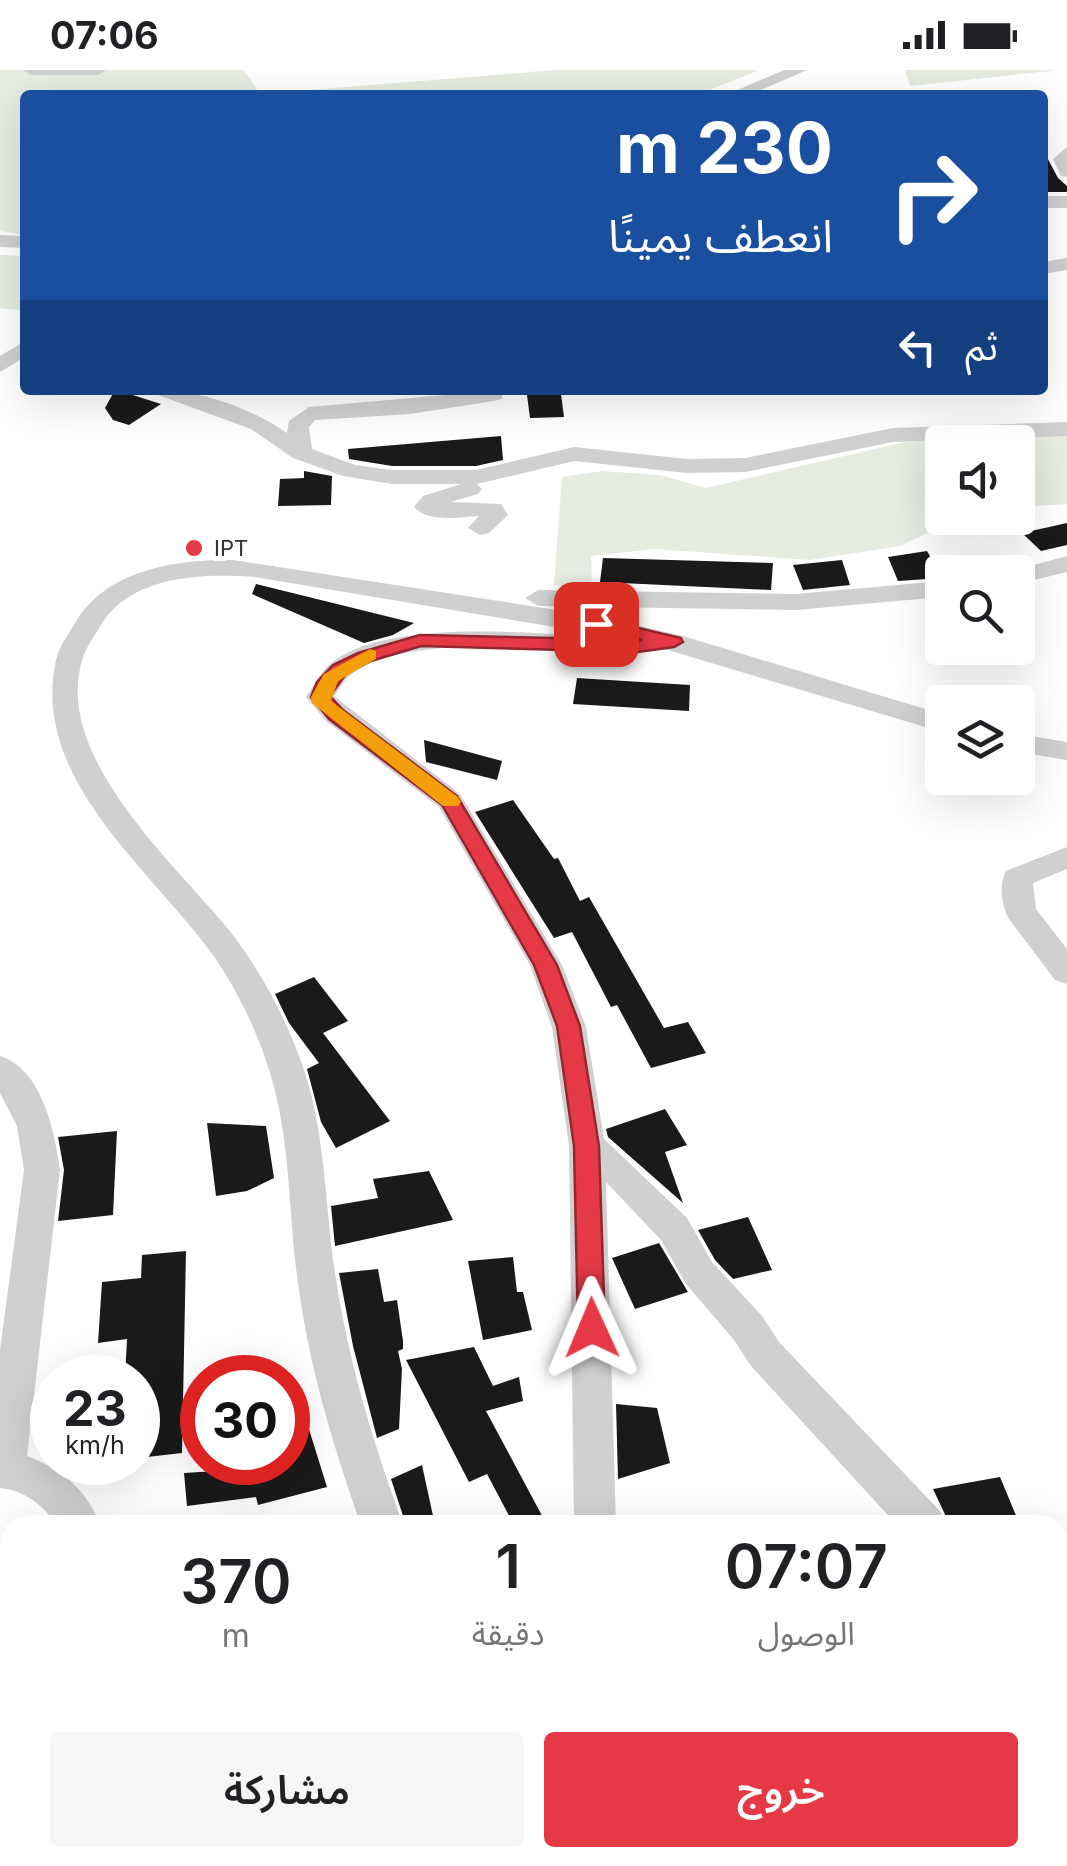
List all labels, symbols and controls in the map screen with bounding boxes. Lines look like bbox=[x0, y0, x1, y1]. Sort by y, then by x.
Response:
text: 07:06 bbox=[50, 12, 159, 58]
text: 230 m bbox=[616, 105, 833, 190]
icon: right bbox=[868, 130, 998, 260]
text: انعطف يمينًا bbox=[608, 208, 833, 263]
icon: left bbox=[890, 320, 945, 375]
text: ثم bbox=[965, 323, 998, 369]
map controls bbox=[925, 425, 1035, 795]
button: sound bbox=[925, 425, 1035, 535]
place label: IPT bbox=[214, 535, 248, 561]
marker: IPT bbox=[183, 537, 205, 559]
button: search bbox=[925, 555, 1035, 665]
pin bbox=[554, 582, 639, 667]
icon: arrive bbox=[569, 597, 624, 652]
button: layers bbox=[925, 685, 1035, 795]
position arrow bbox=[540, 1276, 644, 1380]
speed limit sign: 30 bbox=[180, 1355, 310, 1485]
text: 23 bbox=[63, 1378, 127, 1438]
text: km/h bbox=[65, 1430, 125, 1460]
text: 1 bbox=[495, 1530, 521, 1602]
text: 07:07 bbox=[725, 1530, 888, 1602]
text: 370 bbox=[180, 1545, 292, 1617]
text: دقيقة bbox=[472, 1614, 545, 1653]
text: الوصول bbox=[758, 1614, 855, 1653]
text: m bbox=[222, 1616, 250, 1655]
button: مشاركة bbox=[50, 1732, 524, 1847]
button: خروج bbox=[544, 1732, 1018, 1847]

